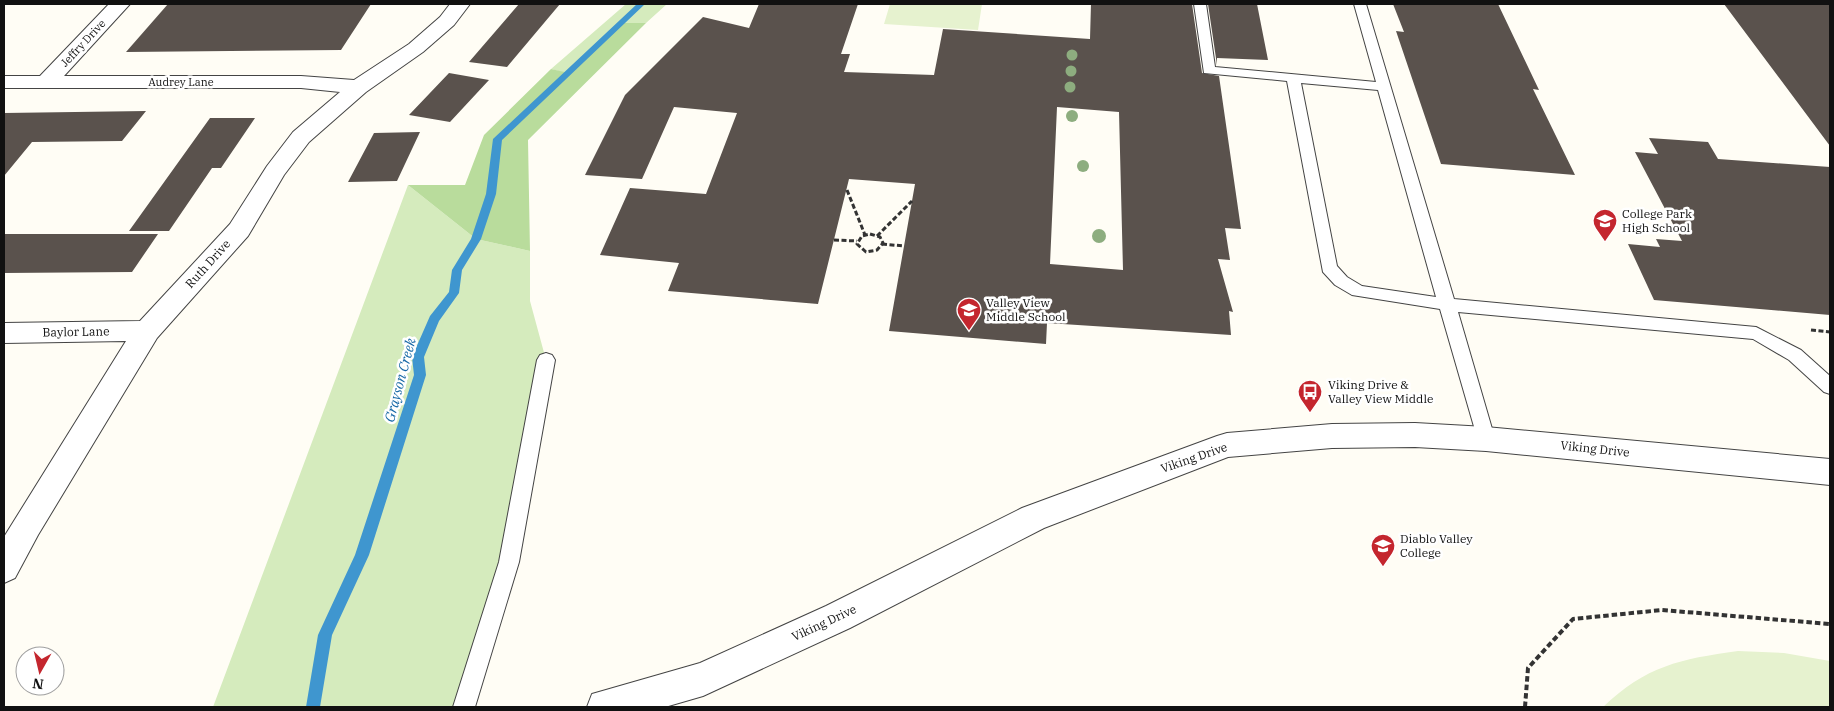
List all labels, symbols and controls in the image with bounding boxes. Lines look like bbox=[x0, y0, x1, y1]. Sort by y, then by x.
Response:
street label: Jeffry Drive bbox=[58, 16, 109, 70]
street label: Audrey Lane bbox=[148, 75, 214, 89]
place label: College Park High School bbox=[1622, 206, 1692, 235]
school or university icon: College Park High School bbox=[1592, 208, 1618, 242]
street label: Ruth Drive bbox=[182, 236, 233, 291]
place label: Valley View Middle School bbox=[986, 295, 1066, 324]
school or university icon: Valley View Middle School bbox=[956, 297, 982, 331]
street label: Baylor Lane bbox=[42, 323, 110, 340]
water label: Grayson Creek bbox=[380, 335, 420, 424]
place label: Viking Drive & Valley View Middle bbox=[1328, 377, 1433, 406]
bus stop icon: Viking Drive & Valley View Middle bbox=[1297, 379, 1323, 413]
street label: Viking Drive bbox=[1560, 437, 1630, 460]
street label: Viking Drive bbox=[1159, 439, 1229, 476]
place label: Diablo Valley College bbox=[1400, 531, 1473, 560]
school or university icon: Diablo Valley College bbox=[1370, 533, 1396, 567]
street label: Viking Drive bbox=[789, 601, 858, 644]
north arrow bbox=[15, 646, 65, 696]
text: N bbox=[31, 674, 45, 694]

